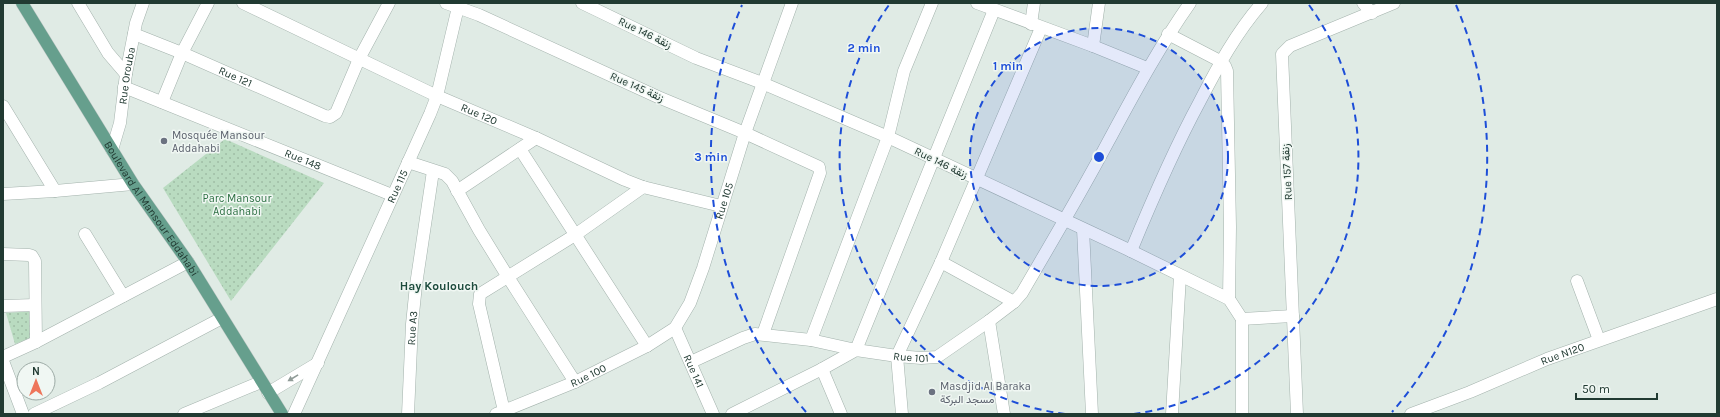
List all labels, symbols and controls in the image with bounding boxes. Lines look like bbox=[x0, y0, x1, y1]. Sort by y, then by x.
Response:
street label: Rue 146 زنقة bbox=[616, 15, 674, 52]
text: 2 min bbox=[847, 41, 881, 55]
street label: Rue Orouba bbox=[116, 46, 138, 105]
text: 1 min bbox=[993, 59, 1023, 73]
street label: Rue 121 bbox=[217, 63, 254, 90]
street label: Rue 145 زنقة bbox=[608, 69, 666, 105]
street label: Rue 120 bbox=[459, 100, 499, 127]
place label: Mosquée Mansour Addahabi bbox=[172, 129, 265, 155]
marker: Mosquée Mansour Addahabi bbox=[159, 136, 169, 146]
street label: Boulevard Al Mansour Eddahabi bbox=[102, 139, 202, 278]
street label: Rue 157 زنقة bbox=[1279, 143, 1295, 201]
street label: Rue 146 زنقة bbox=[912, 145, 970, 182]
street label: Rue 148 bbox=[283, 146, 323, 172]
text: 3 min bbox=[694, 150, 728, 164]
centre of rings bbox=[1092, 150, 1106, 164]
street label: Rue 115 bbox=[384, 168, 410, 205]
street label: Rue 105 bbox=[712, 181, 736, 221]
park label: Parc Mansour Addahabi bbox=[203, 192, 271, 218]
district label: Hay Koulouch bbox=[400, 279, 478, 293]
street label: Rue A3 bbox=[405, 310, 420, 346]
street label: Rue N120 bbox=[1538, 340, 1586, 368]
street label: Rue 101 bbox=[892, 349, 929, 365]
street label: Rue 141 bbox=[681, 352, 707, 390]
north arrow bbox=[16, 361, 56, 401]
street label: Rue 100 bbox=[568, 361, 608, 390]
text: N bbox=[32, 365, 40, 378]
one-way arrow bbox=[287, 374, 299, 381]
scale bar bbox=[1576, 375, 1657, 401]
place label: Masdjid Al Baraka مسجد البركة bbox=[940, 380, 1031, 406]
text: 50 m bbox=[1582, 382, 1610, 396]
marker: Masdjid Al Baraka مسجد البركة bbox=[927, 387, 937, 397]

